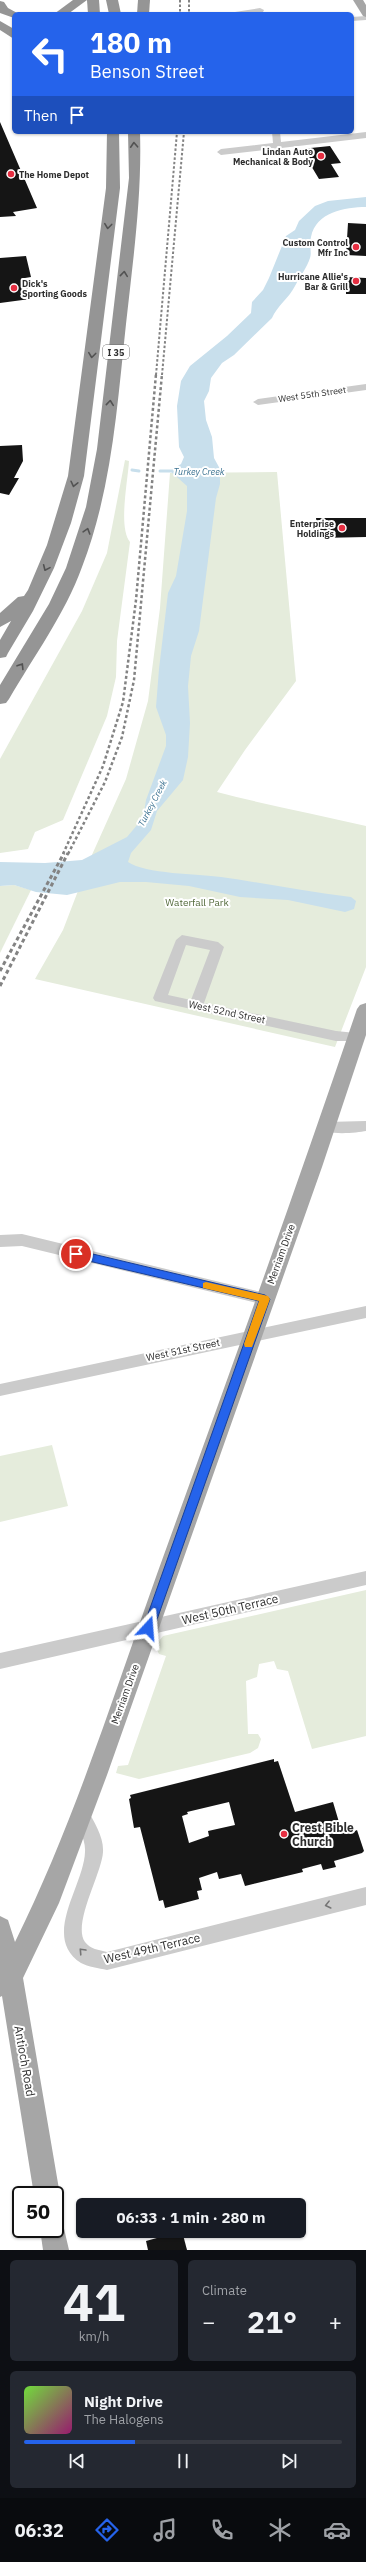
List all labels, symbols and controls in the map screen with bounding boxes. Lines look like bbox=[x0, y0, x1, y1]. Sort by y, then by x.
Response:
text: 180 m bbox=[90, 24, 172, 61]
icon: left bbox=[24, 28, 76, 80]
text: Benson Street bbox=[90, 60, 205, 83]
icon: arrive bbox=[66, 104, 88, 126]
text: Then bbox=[24, 106, 58, 125]
one-way arrow bbox=[130, 142, 138, 148]
place label: Lindan Auto Mechanical & Body bbox=[233, 146, 313, 167]
marker: Lindan Auto Mechanical & Body bbox=[316, 151, 326, 161]
marker: The Home Depot bbox=[6, 169, 16, 179]
place label: The Home Depot bbox=[19, 169, 89, 180]
one-way arrow bbox=[104, 223, 113, 229]
place label: Custom Control Mfr Inc bbox=[283, 237, 348, 258]
marker: Custom Control Mfr Inc bbox=[351, 242, 361, 252]
one-way arrow bbox=[120, 271, 129, 277]
place label: Hurricane Allie's Bar & Grill bbox=[278, 271, 348, 292]
marker: Hurricane Allie's Bar & Grill bbox=[351, 276, 361, 286]
place label: Dick's Sporting Goods bbox=[22, 278, 87, 299]
marker: Dick's Sporting Goods bbox=[9, 283, 19, 293]
road number: I 35 bbox=[103, 345, 129, 359]
one-way arrow bbox=[88, 352, 97, 358]
street label: West 55th Street bbox=[277, 384, 347, 404]
one-way arrow bbox=[106, 400, 115, 406]
water label: Turkey Creek bbox=[174, 466, 225, 477]
one-way arrow bbox=[70, 480, 79, 487]
place label: Enterprise Holdings bbox=[290, 518, 334, 539]
marker: Enterprise Holdings bbox=[337, 523, 347, 533]
one-way arrow bbox=[82, 528, 90, 535]
one-way arrow bbox=[43, 564, 51, 571]
one-way arrow bbox=[16, 663, 23, 670]
water label: Turkey Creek bbox=[135, 778, 169, 828]
park label: Waterfall Park bbox=[165, 896, 229, 909]
street label: West 52nd Street bbox=[187, 998, 267, 1027]
street label: Merriam Drive bbox=[264, 1222, 298, 1286]
pin bbox=[59, 1237, 93, 1271]
icon: arrive bbox=[65, 1243, 87, 1265]
street label: West 51st Street bbox=[145, 1336, 222, 1364]
street label: West 50th Terrace bbox=[180, 1591, 280, 1627]
position arrow bbox=[127, 1607, 169, 1649]
street label: Merriam Drive bbox=[108, 1662, 142, 1726]
place label: Crest Bible Church bbox=[292, 1820, 354, 1849]
marker: Crest Bible Church bbox=[279, 1829, 289, 1839]
one-way arrow bbox=[325, 1901, 331, 1909]
street label: West 49th Terrace bbox=[102, 1930, 202, 1966]
one-way arrow bbox=[80, 1948, 87, 1956]
street label: Antioch Road bbox=[11, 2024, 39, 2098]
speed limit sign: 50 bbox=[12, 2186, 64, 2238]
text: 06:33 · 1 min · 280 m bbox=[117, 2208, 265, 2227]
text: 41 bbox=[63, 2268, 125, 2335]
text: Climate bbox=[202, 2282, 247, 2299]
text: 21° bbox=[247, 2302, 297, 2341]
text: − bbox=[202, 2307, 215, 2336]
text: + bbox=[329, 2307, 342, 2336]
text: km/h bbox=[79, 2328, 109, 2345]
text: Night Drive bbox=[84, 2392, 163, 2411]
text: The Halogens bbox=[84, 2411, 164, 2428]
icon: previous bbox=[66, 2450, 88, 2472]
icon: pause bbox=[172, 2450, 194, 2472]
icon: next bbox=[278, 2450, 300, 2472]
icon: directions bbox=[93, 2516, 121, 2544]
icon: music bbox=[151, 2516, 179, 2544]
icon: phone bbox=[208, 2516, 236, 2544]
icon: climate bbox=[266, 2516, 294, 2544]
icon: car bbox=[323, 2516, 351, 2544]
text: 06:32 bbox=[15, 2519, 64, 2542]

